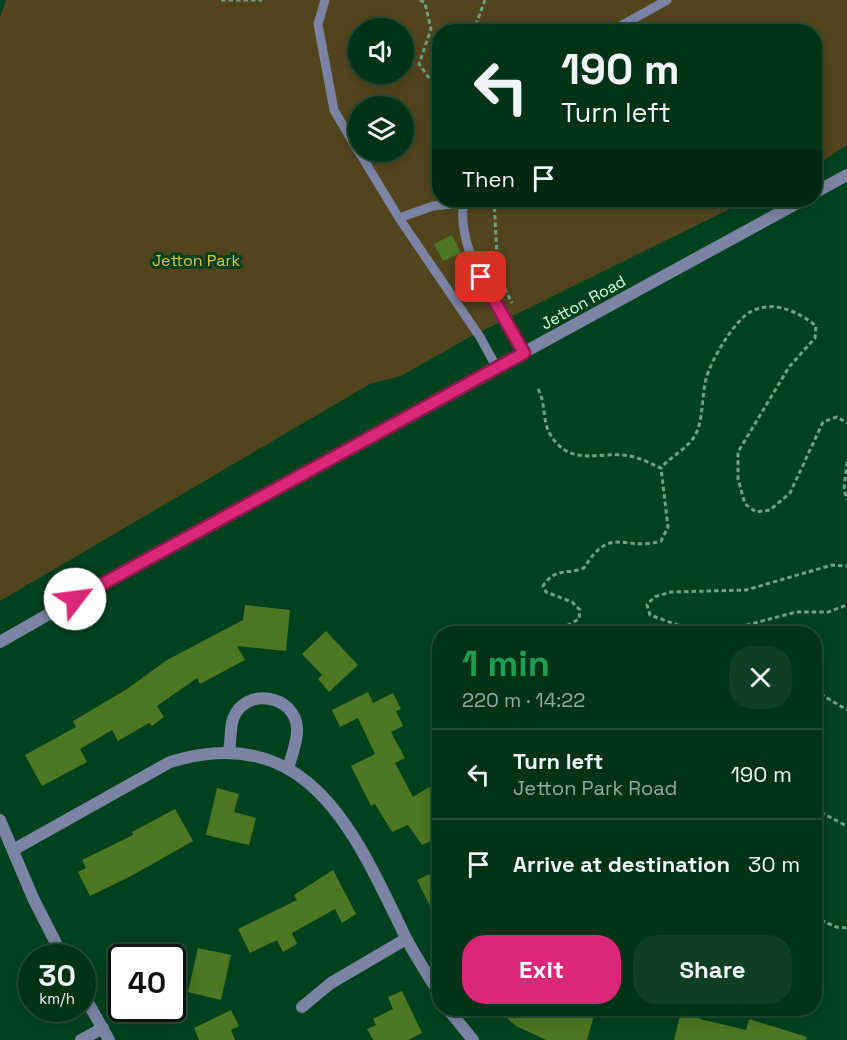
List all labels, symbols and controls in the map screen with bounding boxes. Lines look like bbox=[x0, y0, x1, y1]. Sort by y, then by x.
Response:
map controls bbox=[348, 18, 414, 162]
button: sound bbox=[348, 18, 414, 84]
text: 190 m bbox=[561, 43, 680, 96]
icon: left bbox=[462, 48, 540, 126]
text: Turn left bbox=[561, 95, 671, 130]
button: layers bbox=[348, 96, 414, 162]
icon: arrive bbox=[527, 162, 560, 195]
text: Then bbox=[462, 165, 515, 193]
park label: Jetton Park bbox=[152, 250, 240, 271]
pin bbox=[455, 251, 506, 302]
icon: arrive bbox=[464, 260, 497, 293]
street label: Jetton Road bbox=[537, 270, 630, 334]
position arrow bbox=[43, 567, 107, 631]
text: 1 min bbox=[462, 641, 550, 687]
button: close bbox=[729, 646, 792, 709]
text: 220 m · 14:22 bbox=[462, 687, 585, 713]
text: Turn left bbox=[513, 747, 603, 775]
icon: left bbox=[462, 758, 495, 791]
text: 190 m bbox=[731, 760, 792, 788]
text: Jetton Park Road bbox=[513, 775, 677, 801]
icon: arrive bbox=[462, 848, 495, 881]
text: Arrive at destination bbox=[513, 850, 730, 878]
text: 30 m bbox=[748, 850, 800, 878]
button: Exit bbox=[462, 935, 621, 1004]
button: Share bbox=[633, 935, 792, 1004]
speed limit sign: 40 bbox=[108, 944, 186, 1022]
text: 30 bbox=[38, 956, 76, 995]
text: km/h bbox=[39, 989, 75, 1008]

